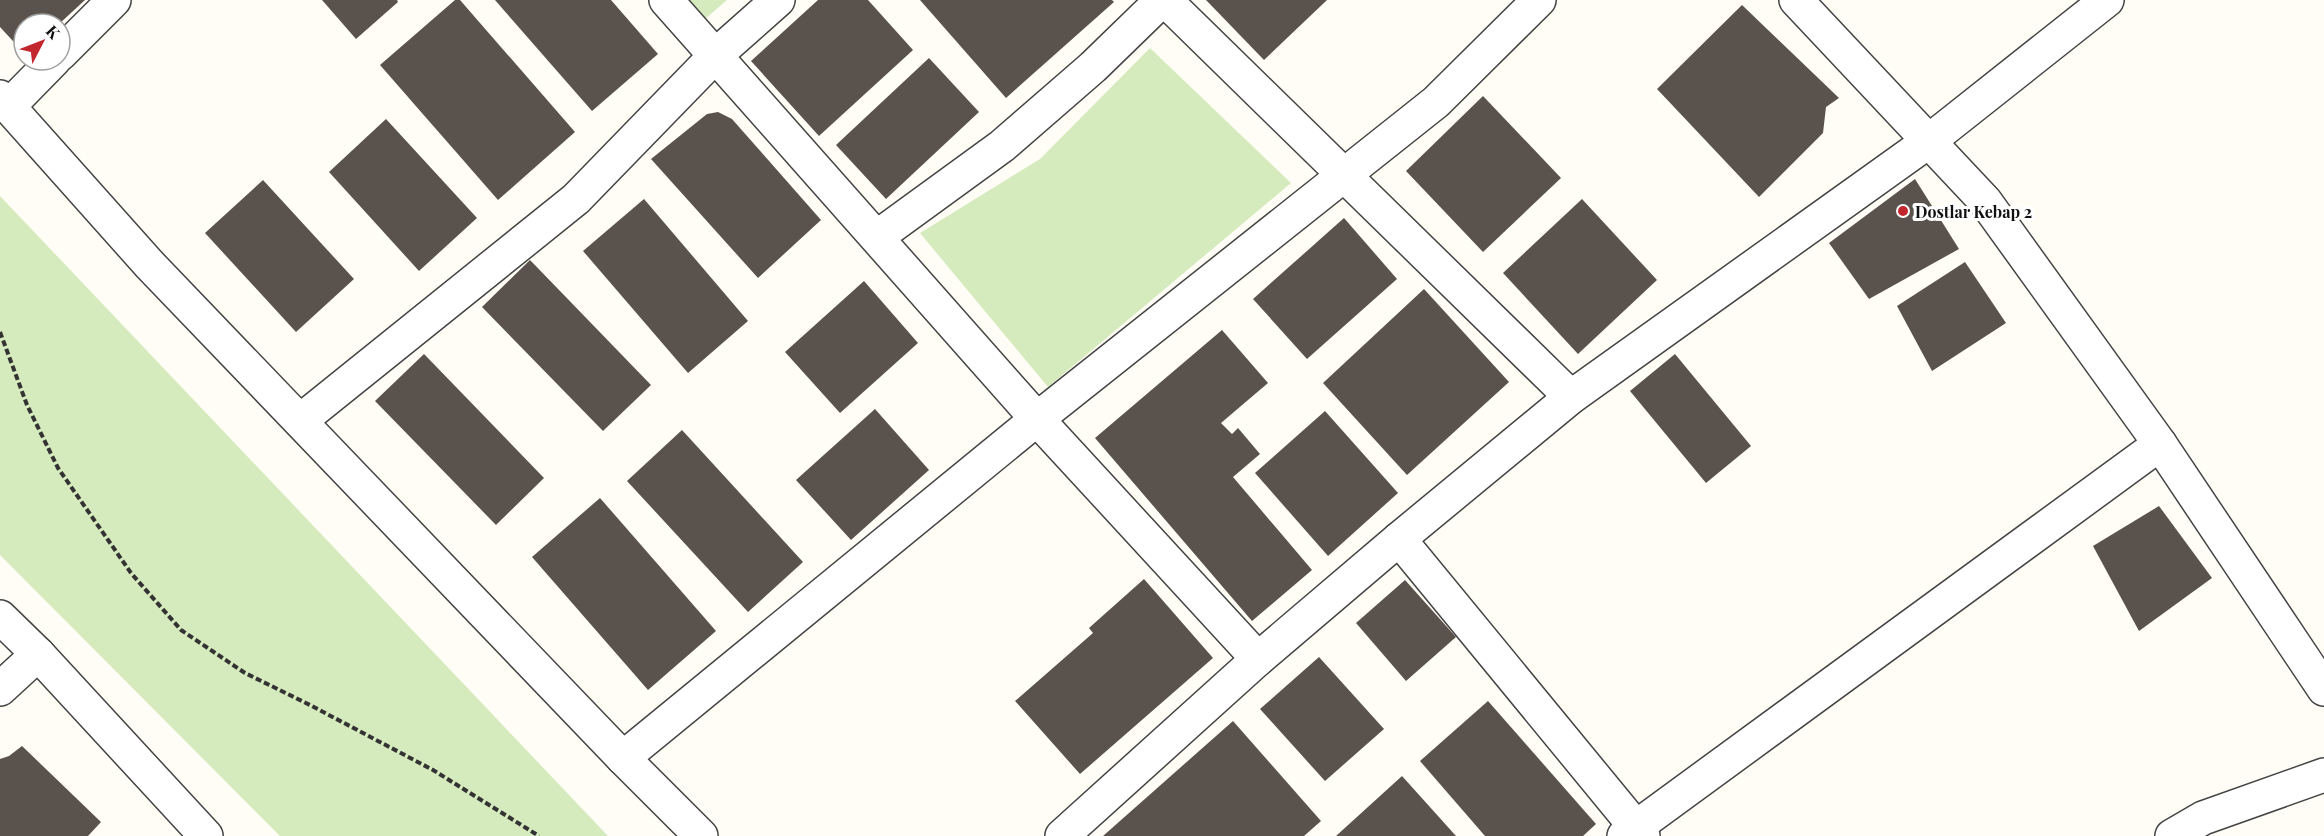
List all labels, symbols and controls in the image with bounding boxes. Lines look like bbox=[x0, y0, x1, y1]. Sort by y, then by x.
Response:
north arrow bbox=[12, 12, 72, 72]
text: K bbox=[42, 20, 66, 43]
place label: Dostlar Kebap 2 bbox=[1915, 201, 2032, 222]
marker: Dostlar Kebap 2 bbox=[1896, 204, 1910, 218]

